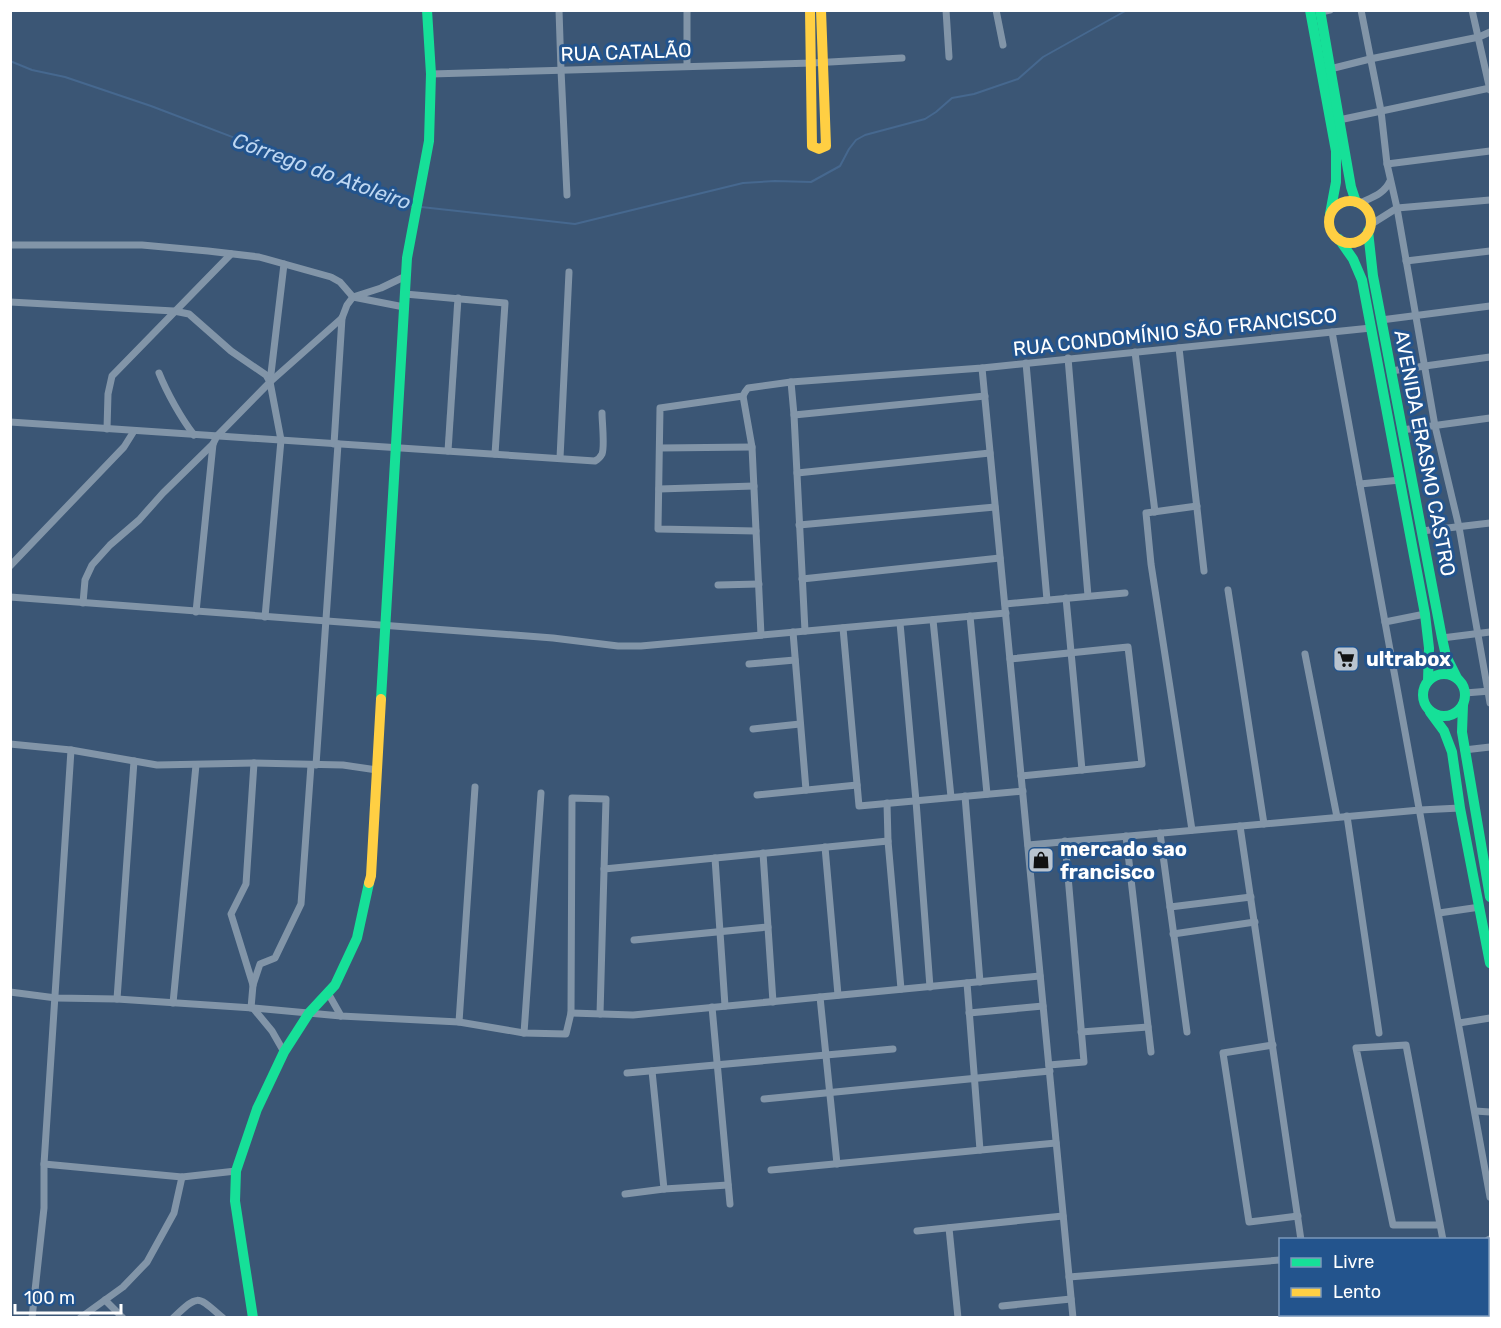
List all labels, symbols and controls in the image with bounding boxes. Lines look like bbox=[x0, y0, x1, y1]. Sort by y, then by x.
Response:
street label: RUA CATALÃO bbox=[560, 38, 692, 66]
water label: Córrego do Atoleiro bbox=[229, 127, 415, 215]
street label: RUA CONDOMÍNIO SÃO FRANCISCO bbox=[1012, 303, 1338, 361]
street label: AVENIDA ERASMO CASTRO bbox=[1389, 328, 1461, 578]
supermarket icon: ultrabox bbox=[1331, 644, 1361, 674]
place label: ultrabox bbox=[1366, 647, 1451, 671]
place label: mercado sao francisco bbox=[1060, 837, 1187, 884]
shop icon: mercado sao francisco bbox=[1026, 845, 1056, 875]
legend bbox=[1279, 1238, 1489, 1316]
text: Livre bbox=[1333, 1251, 1374, 1273]
scale bar bbox=[15, 1277, 122, 1315]
text: Lento bbox=[1333, 1281, 1381, 1303]
text: 100 m bbox=[24, 1287, 75, 1309]

